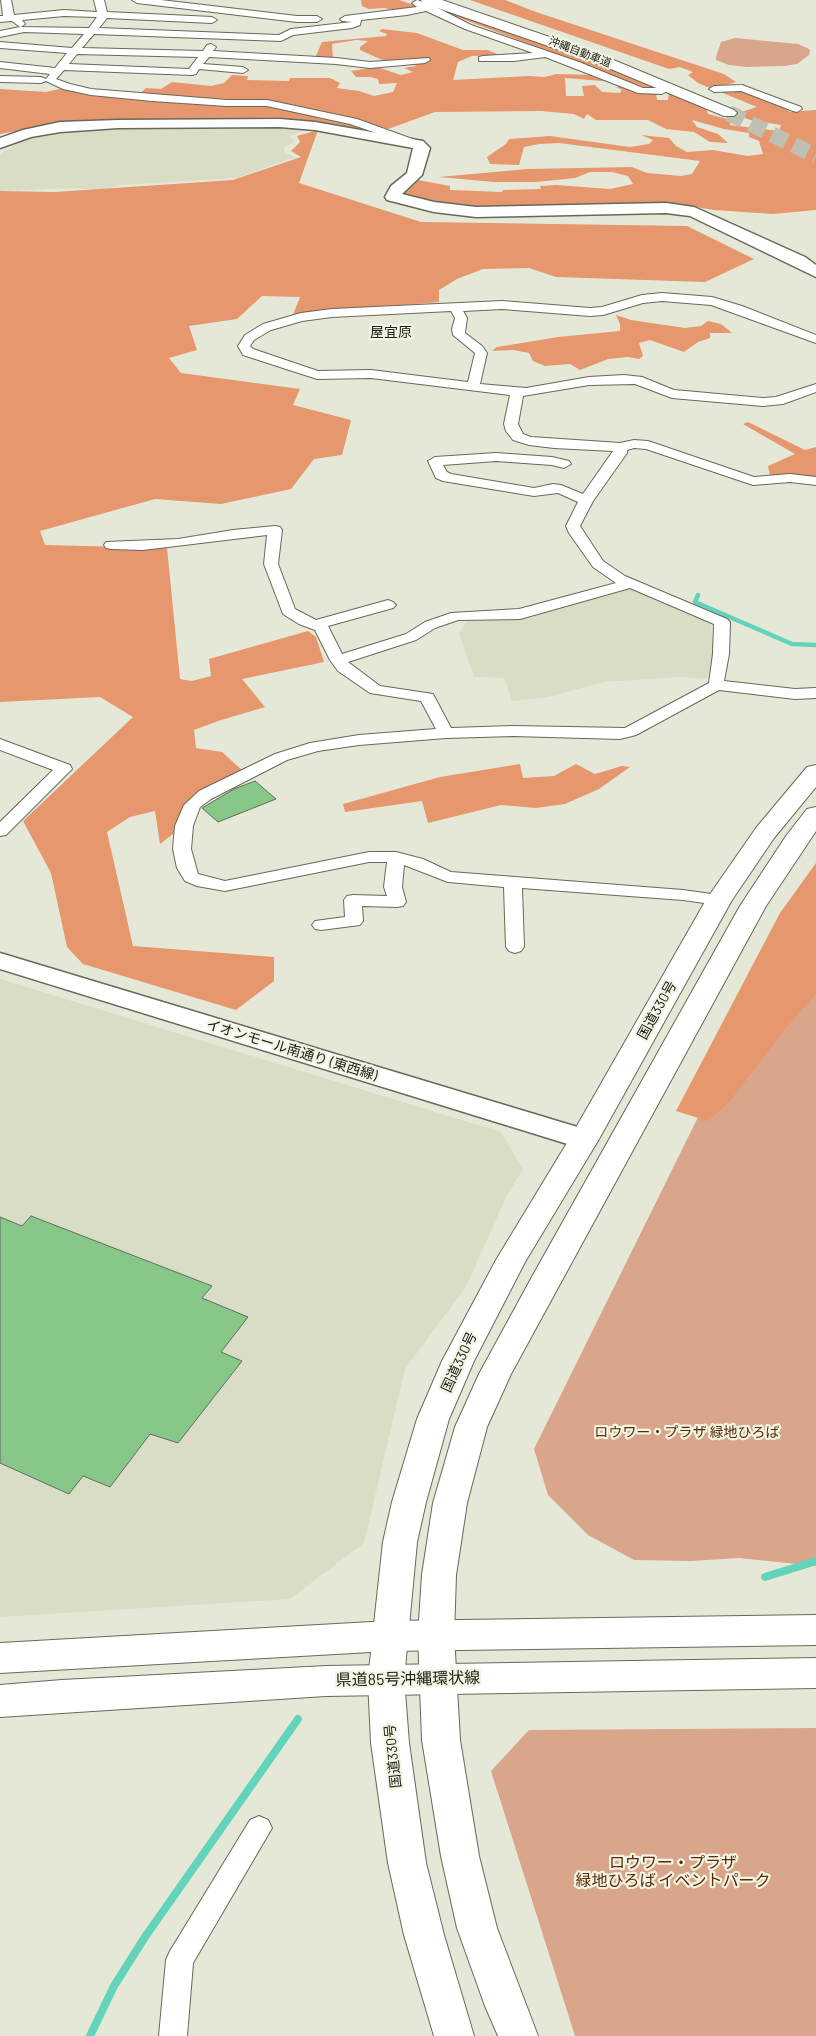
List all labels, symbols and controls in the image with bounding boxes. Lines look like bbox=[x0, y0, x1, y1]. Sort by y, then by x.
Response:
street label: 沖縄自動車道 bbox=[547, 34, 613, 70]
district label: 屋宜原 bbox=[370, 324, 412, 340]
street label: 国道330号 bbox=[634, 978, 680, 1042]
street label: イオンモール南通り (東西線) bbox=[204, 1016, 380, 1084]
street label: 国道330号 bbox=[438, 1329, 480, 1395]
park label: ロウワー・プラザ 緑地ひろば bbox=[595, 1424, 779, 1440]
street label: 県道85号沖縄環状線 bbox=[336, 1668, 480, 1690]
street label: 国道330号 bbox=[381, 1723, 405, 1789]
park label: ロウワー・プラザ 緑地ひろば イベントパーク bbox=[575, 1853, 771, 1891]

